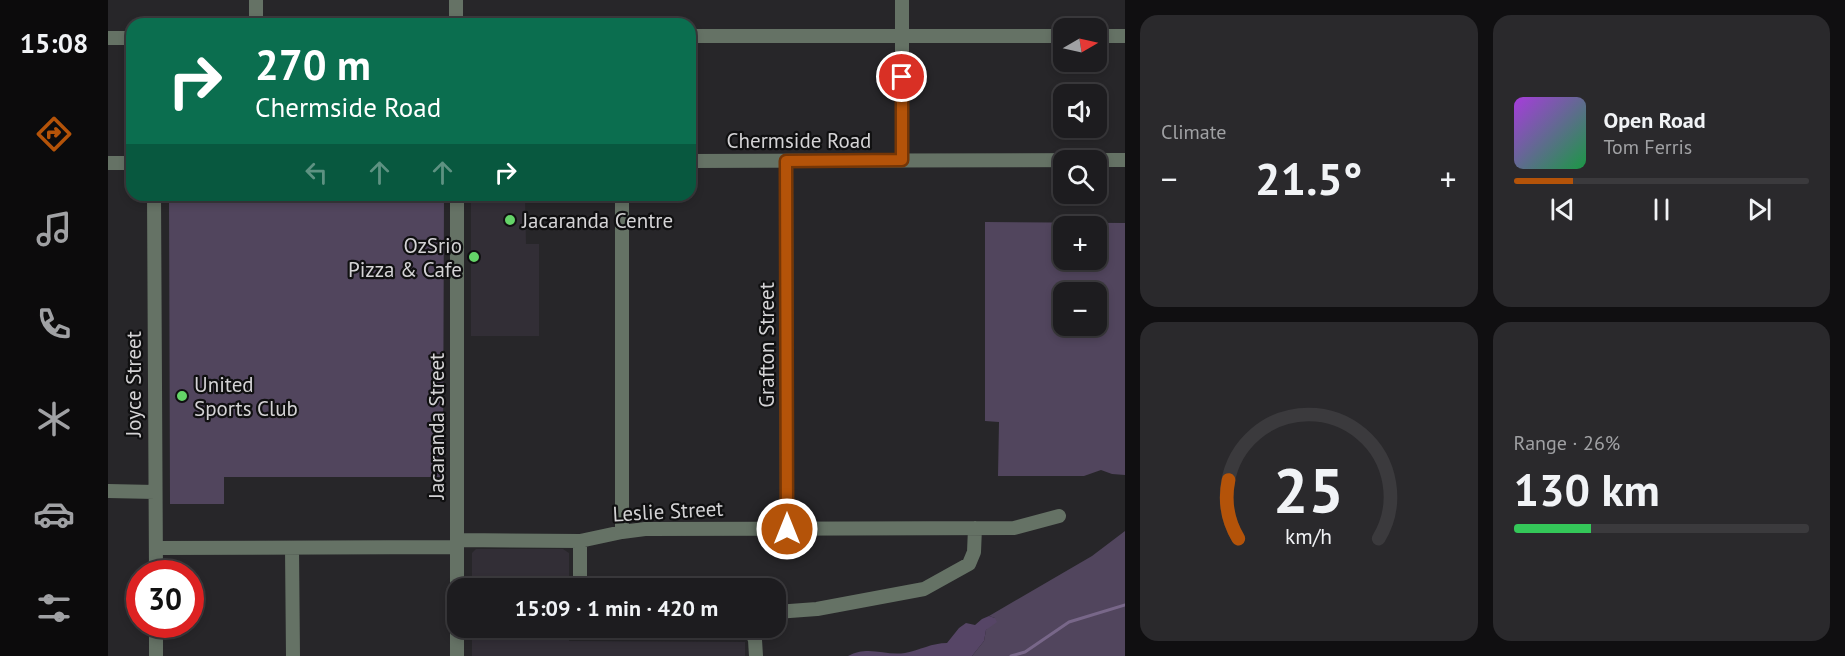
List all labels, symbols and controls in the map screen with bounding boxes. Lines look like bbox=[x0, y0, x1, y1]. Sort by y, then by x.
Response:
north arrow bbox=[1053, 18, 1107, 72]
map controls bbox=[1053, 18, 1107, 336]
text: 15:08 bbox=[20, 26, 88, 60]
text: 270 m bbox=[255, 37, 371, 92]
icon: right bbox=[156, 42, 234, 120]
pin bbox=[876, 51, 927, 102]
icon: arrive bbox=[885, 60, 918, 93]
button: sound bbox=[1053, 84, 1107, 138]
text: Chermside Road bbox=[255, 90, 441, 124]
text: Open Road bbox=[1604, 106, 1706, 134]
icon: directions bbox=[33, 113, 75, 155]
text: Climate bbox=[1161, 119, 1227, 145]
street label: Chermside Road bbox=[727, 127, 871, 154]
text: Tom Ferris bbox=[1604, 134, 1692, 160]
text: 21.5° bbox=[1255, 149, 1362, 207]
button: search bbox=[1053, 150, 1107, 204]
icon: left bbox=[300, 156, 333, 189]
icon: ahead bbox=[363, 156, 396, 189]
icon: ahead bbox=[426, 156, 459, 189]
icon: right bbox=[489, 156, 522, 189]
text: − bbox=[1161, 157, 1178, 200]
text: + bbox=[1440, 157, 1457, 200]
icon: previous bbox=[1546, 193, 1579, 226]
icon: pause bbox=[1645, 193, 1678, 226]
icon: next bbox=[1743, 193, 1776, 226]
place label: Jacaranda Centre bbox=[521, 207, 673, 234]
icon: music bbox=[33, 208, 75, 250]
marker: Jacaranda Centre bbox=[503, 213, 517, 227]
button: + bbox=[1053, 216, 1107, 270]
place label: OzSrio Pizza & Cafe bbox=[348, 232, 462, 283]
marker: OzSrio Pizza & Cafe bbox=[467, 250, 481, 264]
street label: Grafton Street bbox=[753, 282, 780, 408]
button: − bbox=[1053, 282, 1107, 336]
icon: phone bbox=[33, 303, 75, 345]
street label: Joyce Street bbox=[120, 331, 147, 438]
street label: Jacaranda Street bbox=[423, 353, 450, 500]
place label: United Sports Club bbox=[194, 371, 298, 422]
marker: United Sports Club bbox=[175, 389, 189, 403]
icon: climate bbox=[33, 398, 75, 440]
text: Range · 26% bbox=[1514, 430, 1620, 456]
text: 25 bbox=[1273, 449, 1344, 530]
text: 130 km bbox=[1514, 460, 1660, 518]
icon: car bbox=[33, 493, 75, 535]
street label: Leslie Street bbox=[612, 495, 724, 527]
position arrow bbox=[755, 497, 819, 561]
text: km/h bbox=[1285, 522, 1332, 550]
speed limit sign: 30 bbox=[126, 560, 204, 638]
icon: filters bbox=[33, 587, 75, 629]
text: 15:09 · 1 min · 420 m bbox=[515, 594, 718, 622]

